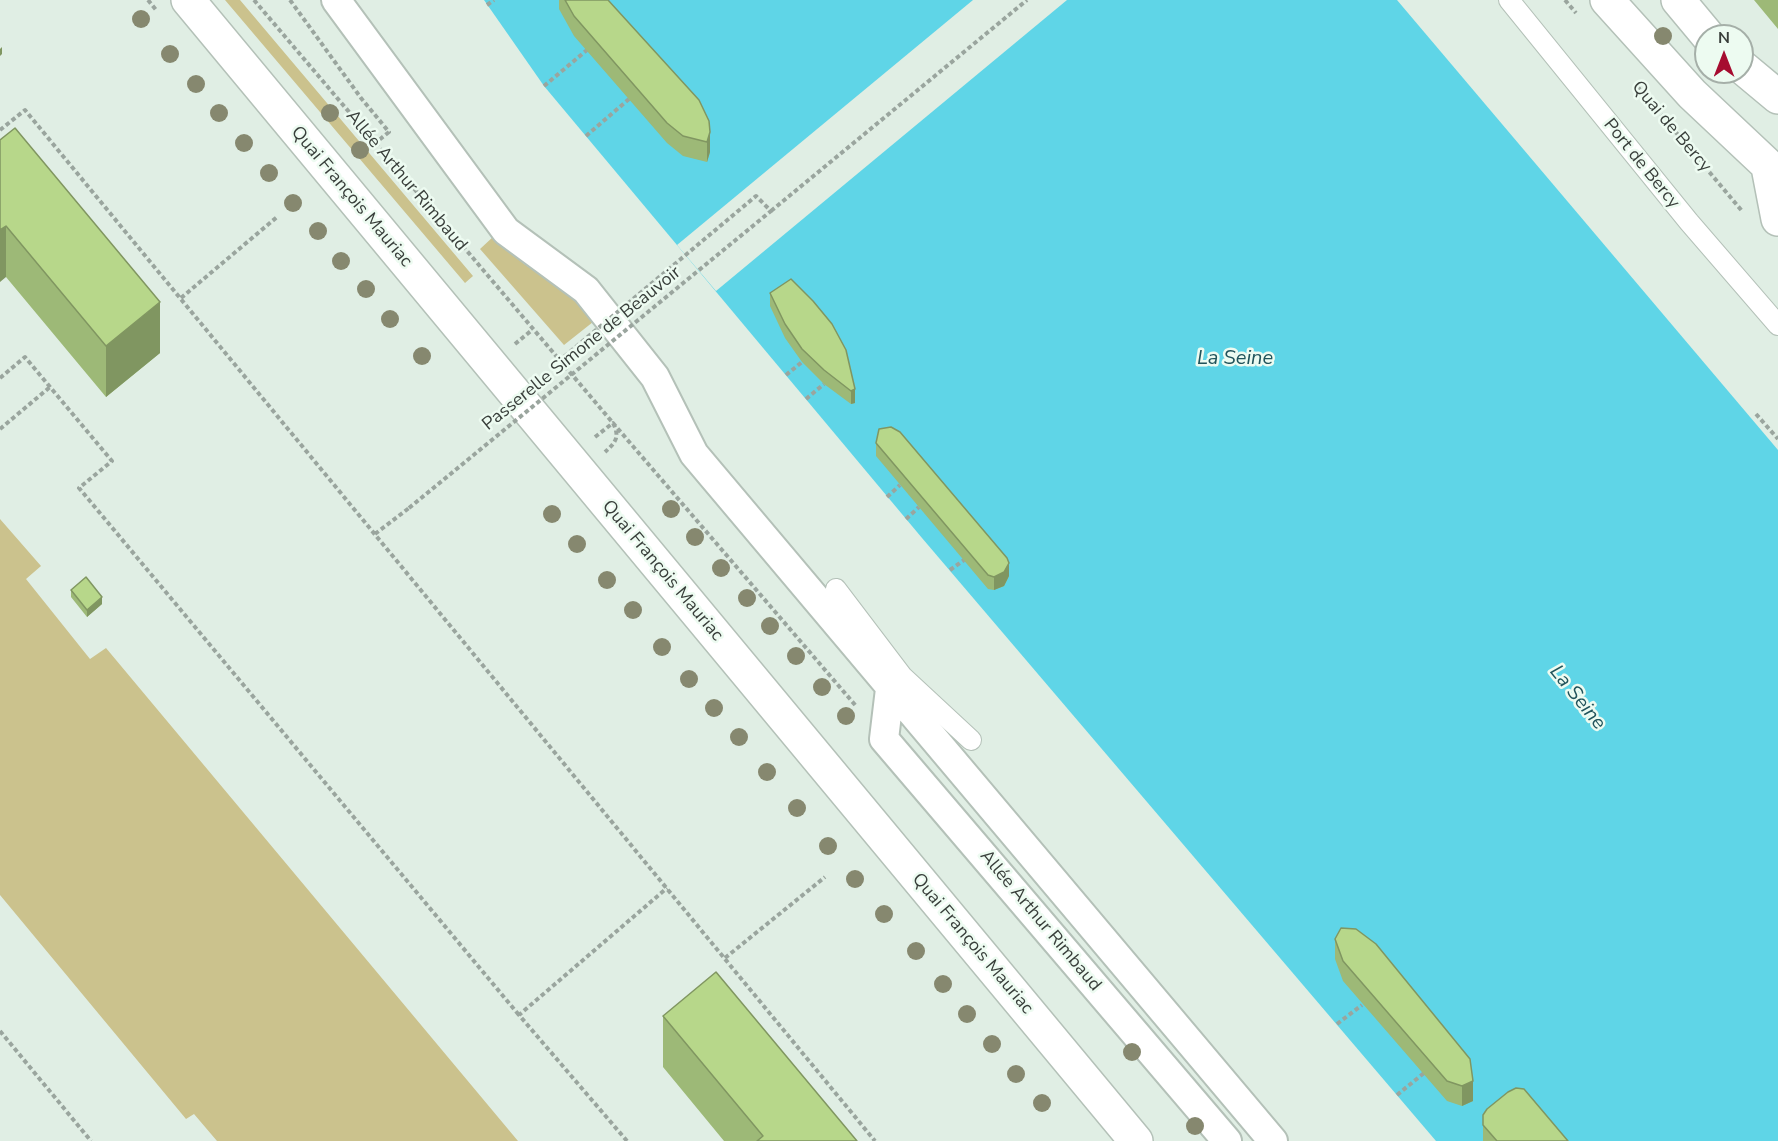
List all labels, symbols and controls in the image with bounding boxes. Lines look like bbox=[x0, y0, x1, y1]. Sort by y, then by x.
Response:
north arrow bbox=[1694, 24, 1754, 84]
text: N bbox=[1718, 27, 1730, 49]
street label: Quai de Bercy bbox=[1627, 77, 1715, 177]
street label: Allée Arthur Rimbaud bbox=[341, 106, 471, 256]
street label: Port de Bercy bbox=[1598, 115, 1684, 213]
street label: Quai François Mauriac bbox=[286, 122, 416, 272]
street label: Passerelle Simone de Beauvoir bbox=[478, 262, 686, 436]
water label: La Seine bbox=[1197, 347, 1273, 371]
street label: Quai François Mauriac bbox=[597, 496, 727, 646]
water label: La Seine bbox=[1544, 661, 1610, 735]
street label: Allée Arthur Rimbaud bbox=[975, 846, 1105, 996]
street label: Quai François Mauriac bbox=[907, 869, 1037, 1019]

